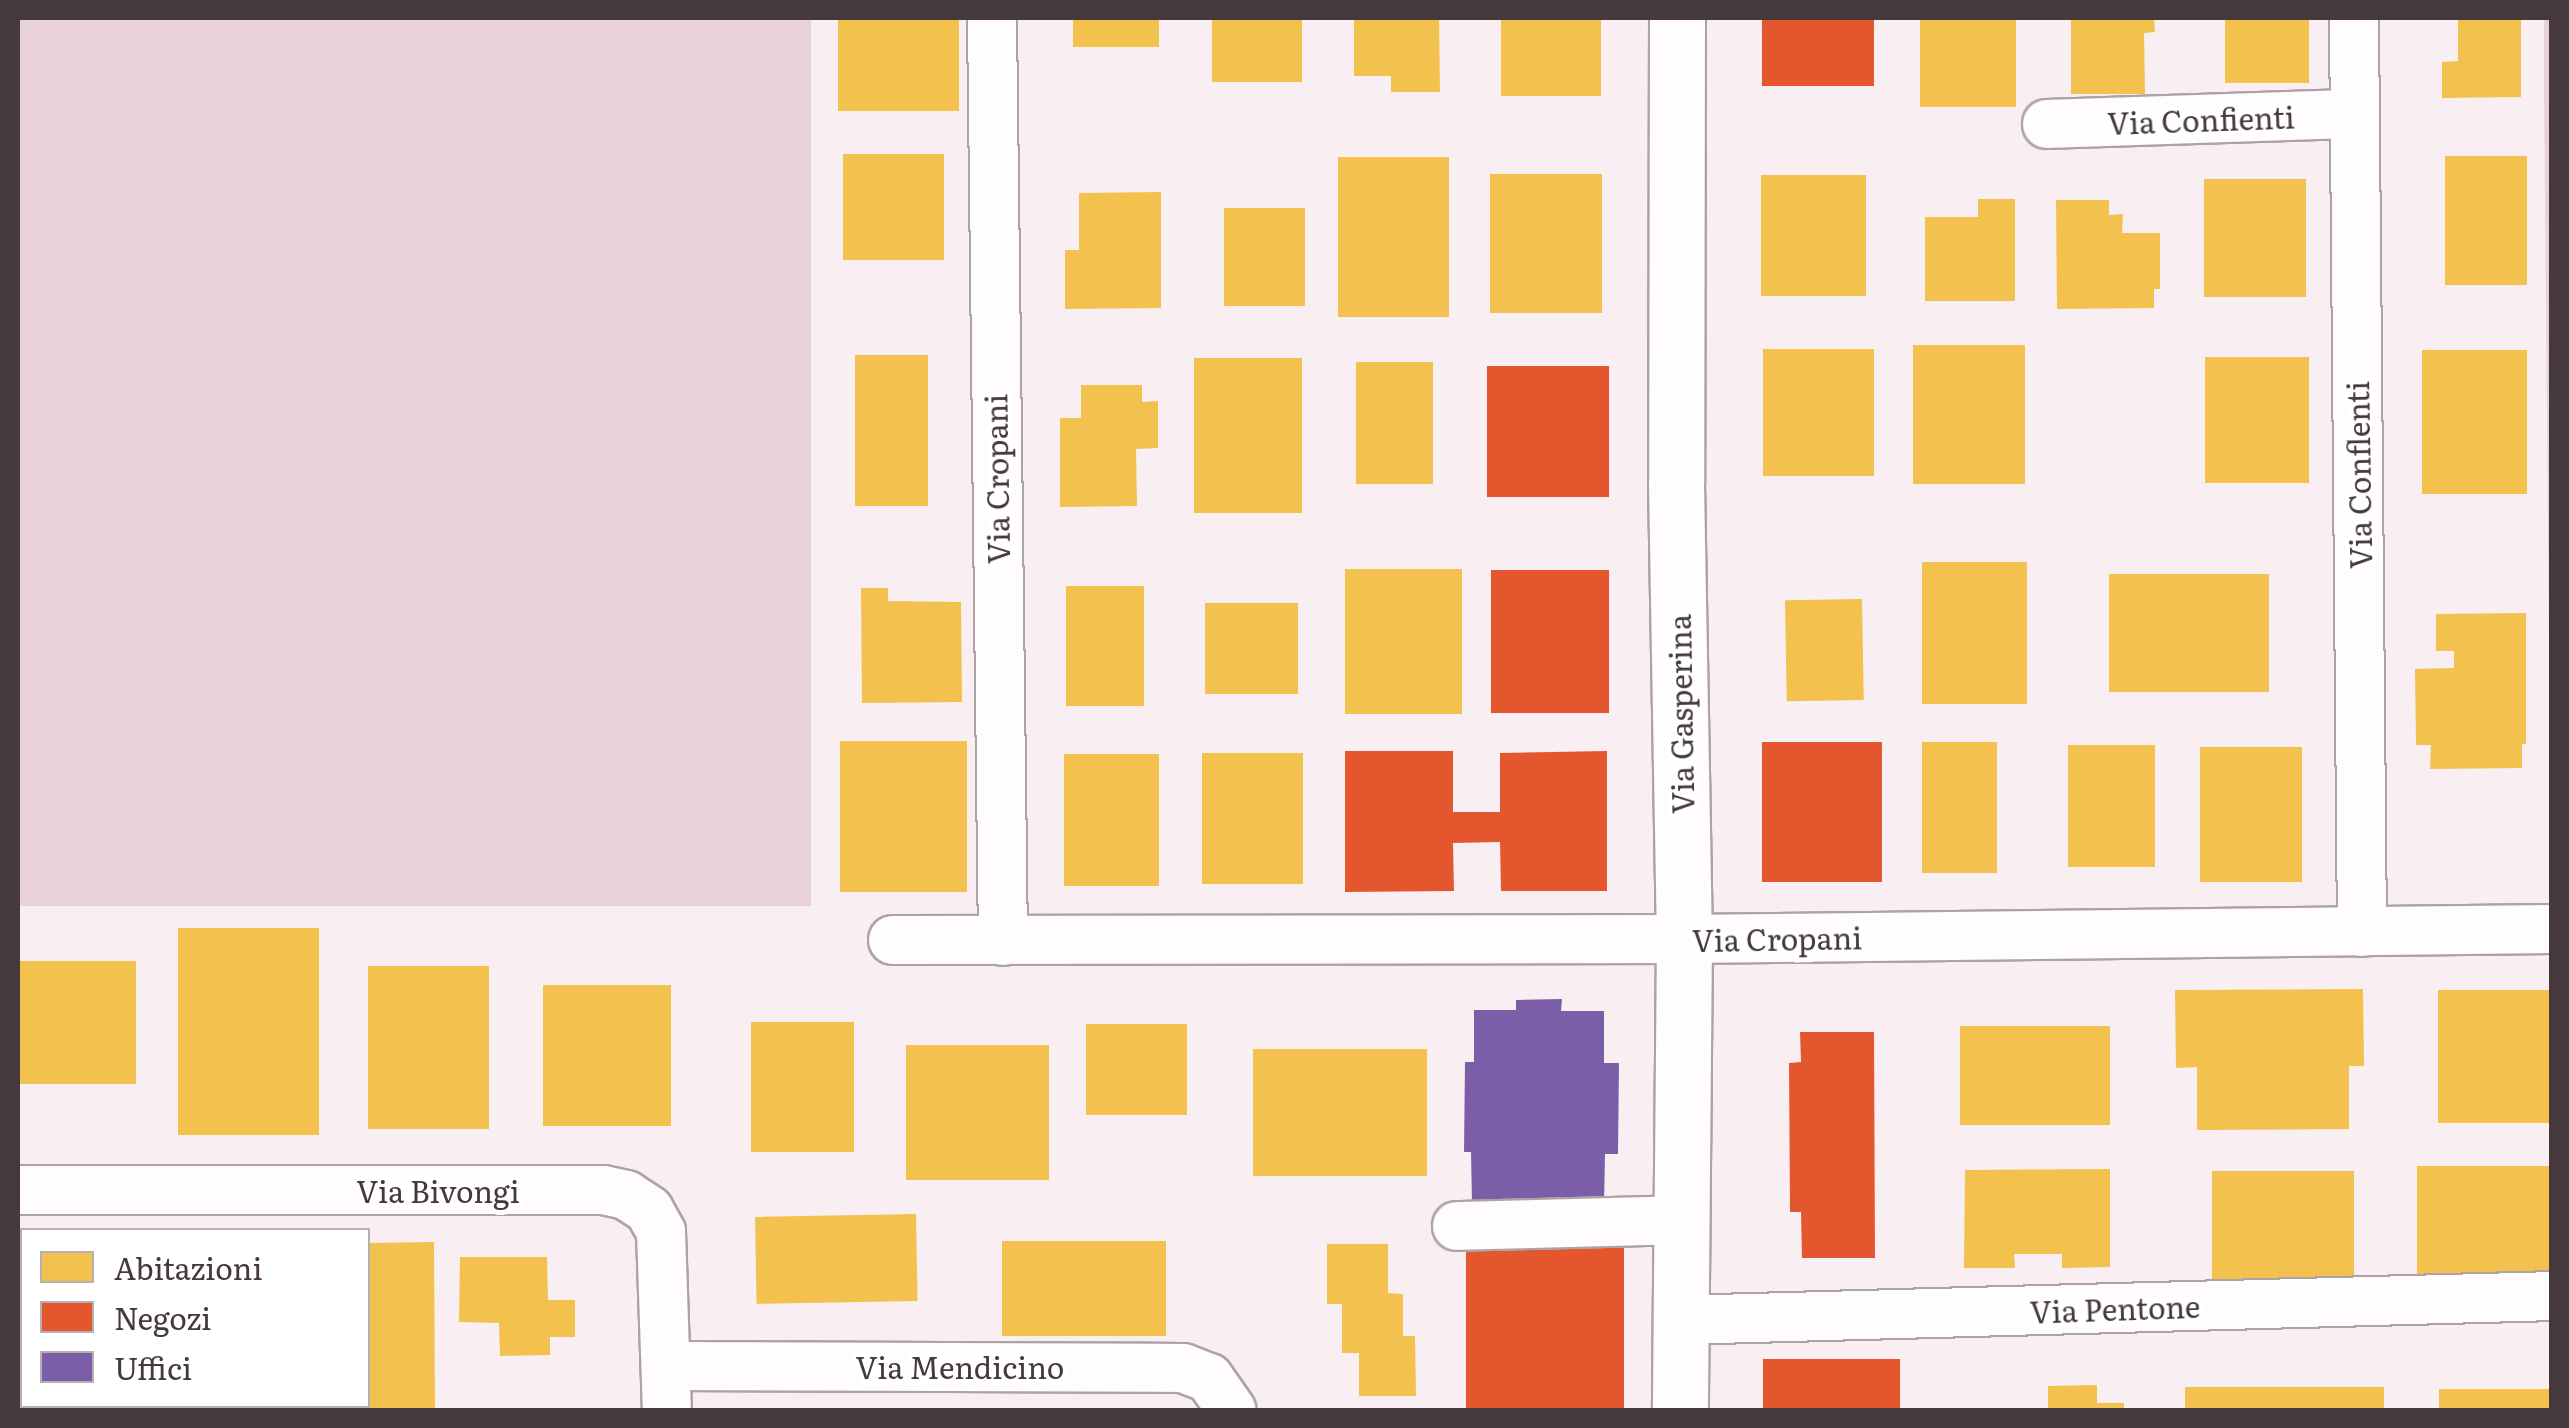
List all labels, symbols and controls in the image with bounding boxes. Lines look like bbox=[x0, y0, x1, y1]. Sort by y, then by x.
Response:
street label: Via Confienti bbox=[2107, 98, 2295, 140]
street label: Via Conflenti bbox=[2338, 381, 2378, 569]
street label: Via Cropani bbox=[977, 394, 1015, 564]
street label: Via Gasperina bbox=[1660, 614, 1700, 814]
street label: Via Cropani bbox=[1692, 919, 1862, 957]
street label: Via Bivongi bbox=[356, 1172, 520, 1208]
legend bbox=[20, 1228, 370, 1408]
text: Abitazioni bbox=[114, 1245, 262, 1289]
street label: Via Pentone bbox=[2029, 1287, 2201, 1329]
text: Negozi bbox=[114, 1295, 211, 1339]
text: Uffici bbox=[114, 1345, 192, 1389]
street label: Via Mendicino bbox=[856, 1348, 1064, 1384]

